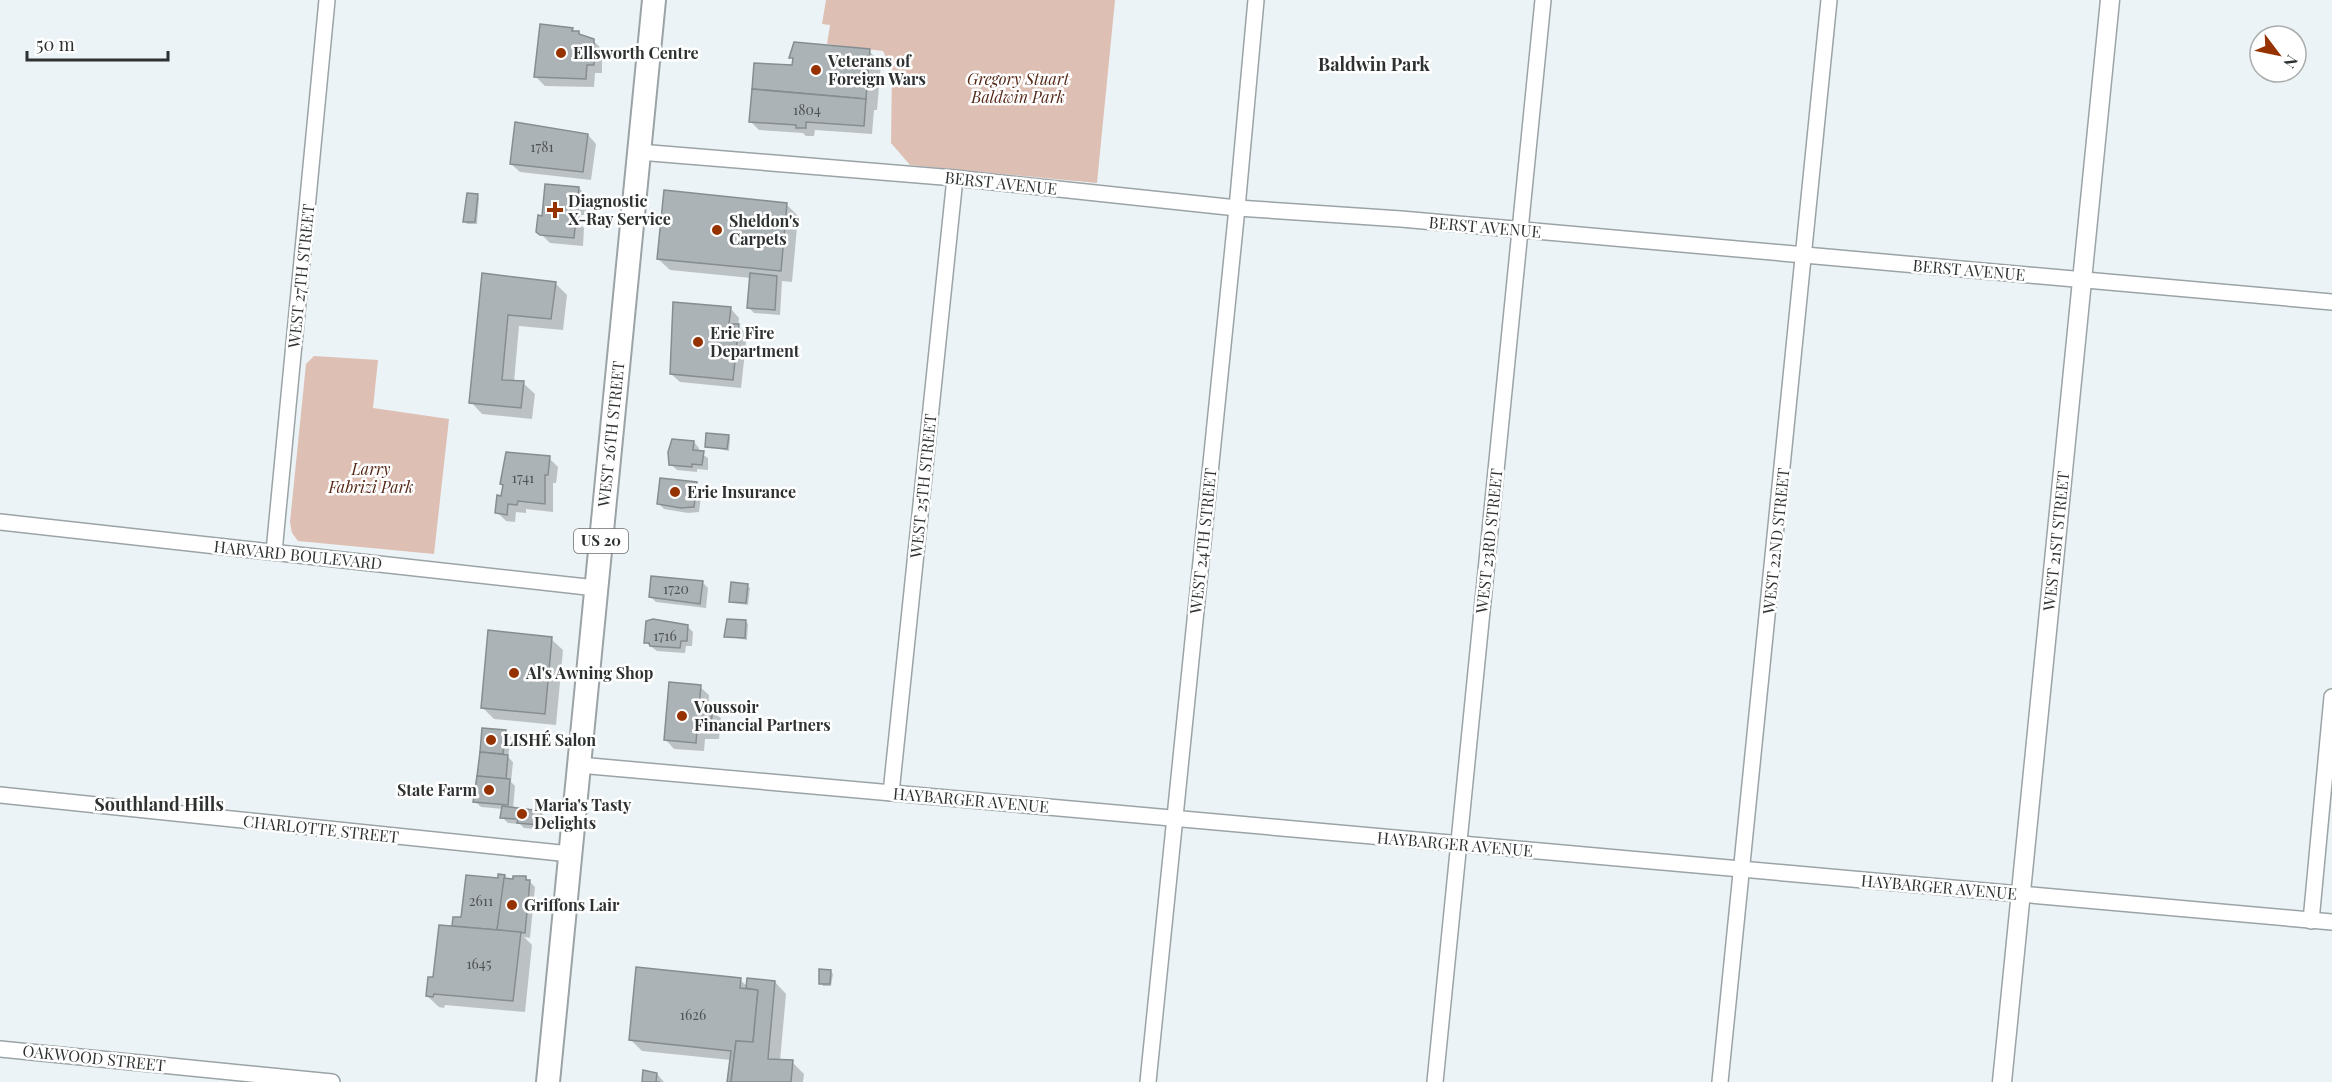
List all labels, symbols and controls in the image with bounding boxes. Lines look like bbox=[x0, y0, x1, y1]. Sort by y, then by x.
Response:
scale bar bbox=[27, 24, 168, 62]
north arrow bbox=[2248, 24, 2308, 84]
text: 50 m bbox=[36, 32, 75, 56]
place label: Ellsworth Centre bbox=[573, 42, 699, 63]
marker: Ellsworth Centre bbox=[554, 46, 568, 60]
place label: Veterans of Foreign Wars bbox=[827, 50, 926, 89]
district label: Baldwin Park bbox=[1318, 52, 1430, 76]
text: N bbox=[2279, 52, 2303, 73]
marker: Veterans of Foreign Wars bbox=[809, 63, 823, 77]
park label: Gregory Stuart Baldwin Park bbox=[967, 68, 1070, 107]
house number: 1804 bbox=[793, 100, 821, 119]
house number: 1781 bbox=[530, 137, 554, 156]
street label: BERST AVENUE bbox=[944, 166, 1058, 199]
place label: Diagnostic X-Ray Service bbox=[568, 190, 671, 229]
marker: Diagnostic X-Ray Service bbox=[546, 201, 564, 219]
street label: WEST 27TH STREET bbox=[282, 203, 319, 350]
place label: Sheldon's Carpets bbox=[729, 210, 800, 249]
street label: BERST AVENUE bbox=[1428, 211, 1542, 242]
marker: Sheldon's Carpets bbox=[710, 223, 724, 237]
street label: BERST AVENUE bbox=[1912, 254, 2026, 285]
place label: Erie Fire Department bbox=[710, 322, 800, 361]
marker: Erie Fire Department bbox=[691, 335, 705, 349]
street label: WEST 26TH STREET bbox=[592, 360, 629, 509]
street label: WEST 25TH STREET bbox=[904, 413, 941, 560]
park label: Larry Fabrizi Park bbox=[327, 458, 414, 497]
street label: WEST 24TH STREET bbox=[1184, 467, 1221, 616]
street label: WEST 23RD STREET bbox=[1470, 467, 1507, 615]
street label: WEST 22ND STREET bbox=[1757, 467, 1794, 616]
house number: 1741 bbox=[512, 468, 534, 487]
street label: WEST 21ST STREET bbox=[2038, 470, 2073, 613]
place label: Erie Insurance bbox=[687, 481, 796, 502]
marker: Erie Insurance bbox=[668, 485, 682, 499]
road number: US 20 bbox=[574, 529, 628, 553]
street label: HARVARD BOULEVARD bbox=[213, 535, 383, 574]
house number: 1720 bbox=[663, 579, 689, 598]
house number: 1716 bbox=[653, 626, 677, 645]
place label: Al's Awning Shop bbox=[525, 662, 653, 683]
marker: Al's Awning Shop bbox=[507, 666, 521, 680]
place label: Voussoir Financial Partners bbox=[693, 696, 831, 735]
marker: Voussoir Financial Partners bbox=[675, 709, 689, 723]
place label: LISHÉ Salon bbox=[503, 729, 596, 750]
marker: LISHÉ Salon bbox=[484, 733, 498, 747]
place label: State Farm bbox=[397, 779, 478, 800]
street label: HAYBARGER AVENUE bbox=[892, 782, 1050, 817]
marker: State Farm bbox=[482, 783, 496, 797]
district label: Southland Hills bbox=[94, 792, 224, 816]
place label: Maria's Tasty Delights bbox=[534, 794, 632, 833]
marker: Maria's Tasty Delights bbox=[515, 807, 529, 821]
street label: CHARLOTTE STREET bbox=[242, 810, 400, 847]
street label: HAYBARGER AVENUE bbox=[1376, 826, 1534, 861]
street label: HAYBARGER AVENUE bbox=[1860, 869, 2018, 904]
house number: 2611 bbox=[469, 891, 493, 910]
place label: Griffons Lair bbox=[524, 894, 620, 915]
marker: Griffons Lair bbox=[505, 898, 519, 912]
house number: 1645 bbox=[466, 954, 492, 973]
house number: 1626 bbox=[680, 1005, 706, 1024]
street label: OAKWOOD STREET bbox=[22, 1040, 167, 1075]

